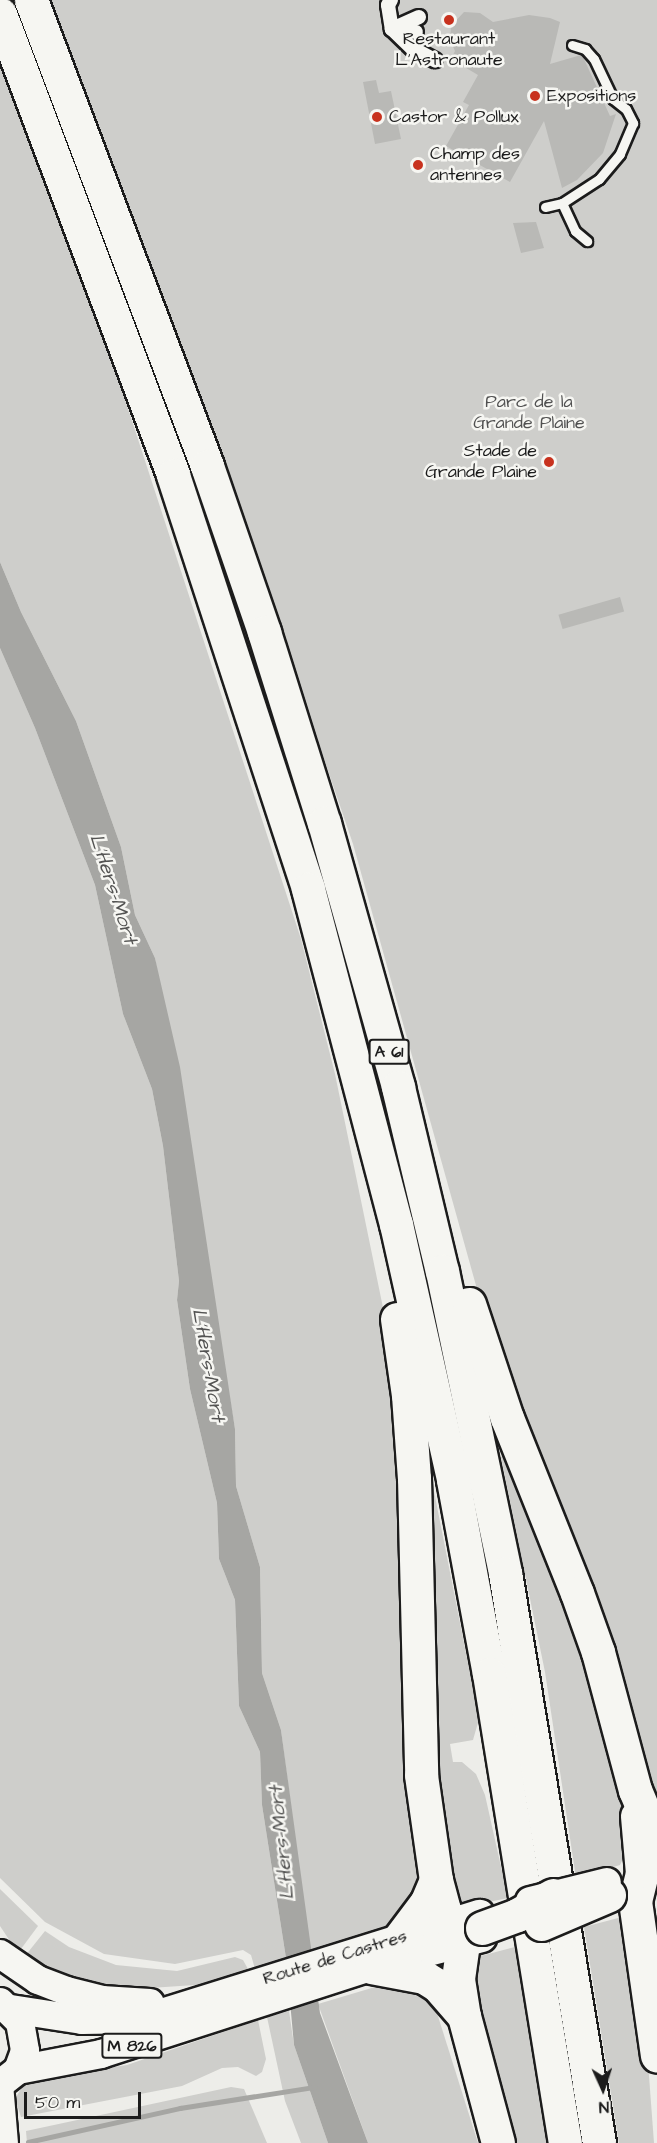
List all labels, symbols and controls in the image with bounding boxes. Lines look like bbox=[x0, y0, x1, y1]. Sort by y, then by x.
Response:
marker: Restaurant L'Astronaute bbox=[442, 13, 456, 27]
place label: Restaurant L'Astronaute bbox=[395, 29, 503, 72]
place label: Expositions bbox=[547, 85, 636, 107]
marker: Expositions bbox=[528, 89, 542, 103]
place label: Castor & Pollux bbox=[389, 106, 519, 128]
marker: Castor & Pollux bbox=[370, 110, 384, 124]
place label: Champ des antennes bbox=[430, 144, 520, 186]
marker: Champ des antennes bbox=[411, 158, 425, 172]
park label: Parc de la Grande Plaine bbox=[473, 392, 585, 434]
place label: Stade de Grande Plaine bbox=[425, 441, 537, 484]
marker: Stade de Grande Plaine bbox=[542, 455, 556, 469]
water label: L'Hers-Mort bbox=[84, 831, 142, 947]
road number: A 61 bbox=[368, 1039, 410, 1065]
water label: L'Hers-Mort bbox=[186, 1307, 230, 1423]
water label: L'Hers-Mort bbox=[264, 1785, 300, 1901]
street label: Route de Castres bbox=[260, 1926, 410, 1990]
road number: M 826 bbox=[100, 2033, 164, 2059]
north arrow bbox=[573, 2059, 633, 2119]
scale bar bbox=[27, 2080, 144, 2118]
text: 50 m bbox=[35, 2090, 80, 2115]
text: N bbox=[598, 2096, 610, 2118]

